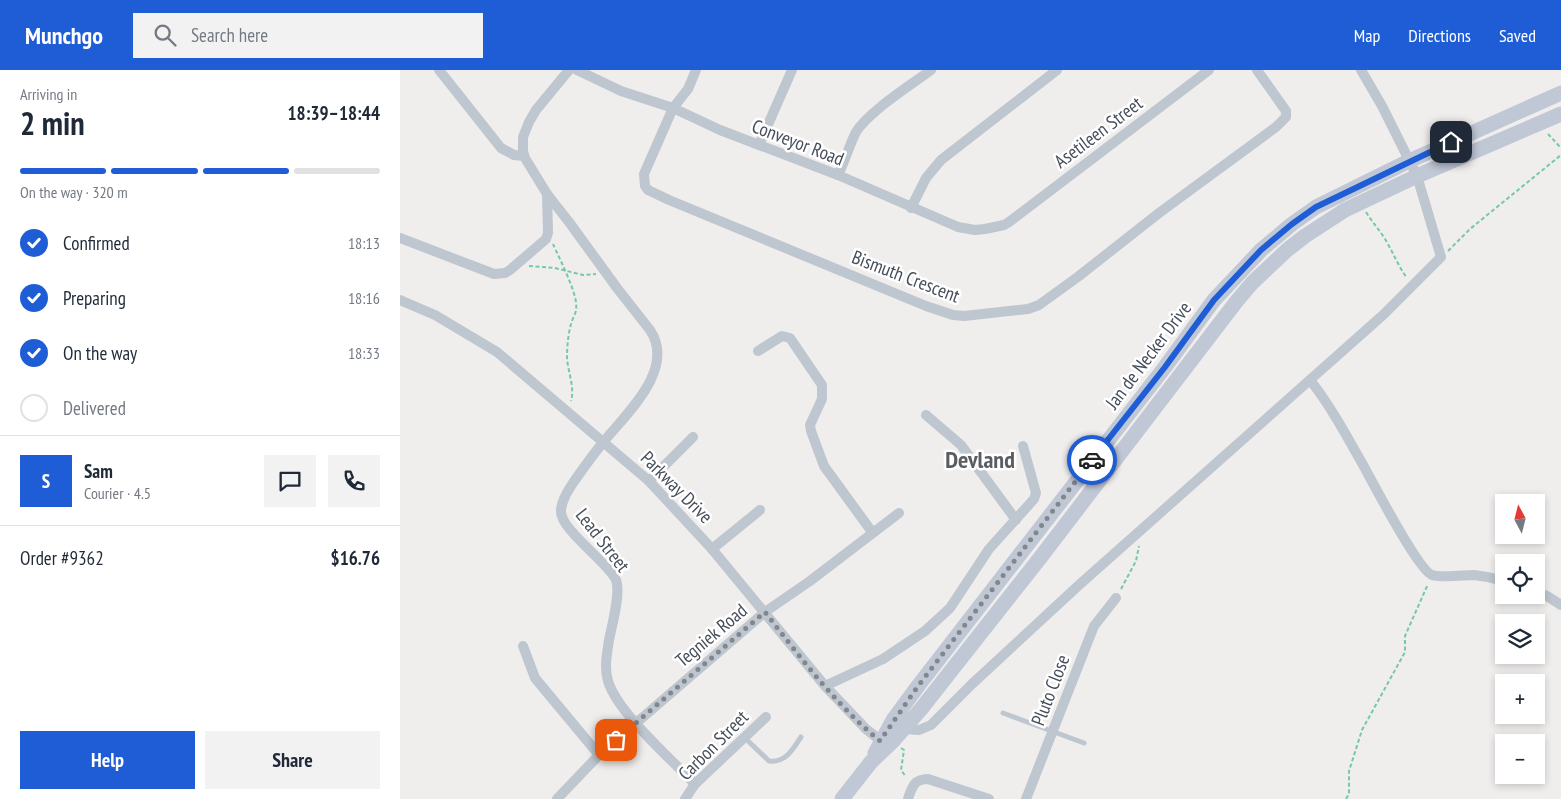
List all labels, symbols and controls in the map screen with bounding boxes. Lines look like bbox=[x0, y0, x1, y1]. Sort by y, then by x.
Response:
search box bbox=[133, 13, 483, 58]
text: Munchgo bbox=[25, 20, 103, 51]
icon: search bbox=[151, 21, 179, 49]
text: Search here bbox=[191, 23, 268, 47]
text: Map bbox=[1354, 24, 1380, 47]
text: Directions bbox=[1408, 24, 1471, 47]
text: Saved bbox=[1499, 24, 1536, 47]
text: Arriving in bbox=[20, 84, 77, 104]
street label: Asetileen Street bbox=[1049, 91, 1147, 173]
text: 18:39–18:44 bbox=[287, 101, 380, 125]
text: 2 min bbox=[20, 102, 85, 144]
street label: Conveyor Road bbox=[749, 113, 847, 171]
pin bbox=[1430, 121, 1472, 163]
icon: home bbox=[1437, 128, 1465, 156]
text: On the way · 320 m bbox=[20, 182, 128, 202]
icon: check bbox=[20, 229, 48, 257]
text: Confirmed bbox=[63, 231, 130, 255]
text: 18:13 bbox=[348, 233, 380, 253]
street label: Bismuth Crescent bbox=[849, 244, 964, 308]
icon: check bbox=[20, 284, 48, 312]
text: Preparing bbox=[63, 286, 126, 310]
text: 18:16 bbox=[348, 288, 380, 308]
street label: Jan de Necker Drive bbox=[1099, 296, 1196, 414]
icon: check bbox=[20, 339, 48, 367]
text: On the way bbox=[63, 341, 137, 365]
text: 18:33 bbox=[348, 343, 380, 363]
text: Delivered bbox=[63, 396, 126, 420]
courier bbox=[1067, 435, 1117, 485]
district label: Devland bbox=[945, 444, 1015, 475]
street label: Parkway Drive bbox=[636, 446, 718, 528]
icon: car bbox=[1078, 446, 1106, 474]
button: chat bbox=[264, 455, 316, 507]
button: phone bbox=[328, 455, 380, 507]
text: Sam bbox=[84, 459, 113, 483]
text: S bbox=[42, 469, 50, 493]
text: Courier · 4.5 bbox=[84, 483, 151, 503]
north arrow bbox=[1495, 494, 1545, 544]
map controls bbox=[1495, 494, 1545, 784]
street label: Lead Street bbox=[571, 503, 636, 577]
text: Order #9362 bbox=[20, 546, 104, 570]
text: $16.76 bbox=[331, 546, 380, 570]
button: locate bbox=[1495, 554, 1545, 604]
street label: Tegniek Road bbox=[670, 598, 752, 672]
button: layers bbox=[1495, 614, 1545, 664]
street label: Pluto Close bbox=[1026, 651, 1075, 729]
button: + bbox=[1495, 674, 1545, 724]
street label: Carbon Street bbox=[673, 704, 754, 785]
pin bbox=[595, 719, 637, 761]
icon: bag bbox=[602, 726, 630, 754]
button: Help bbox=[20, 731, 195, 789]
button: Share bbox=[205, 731, 380, 789]
button: − bbox=[1495, 734, 1545, 784]

